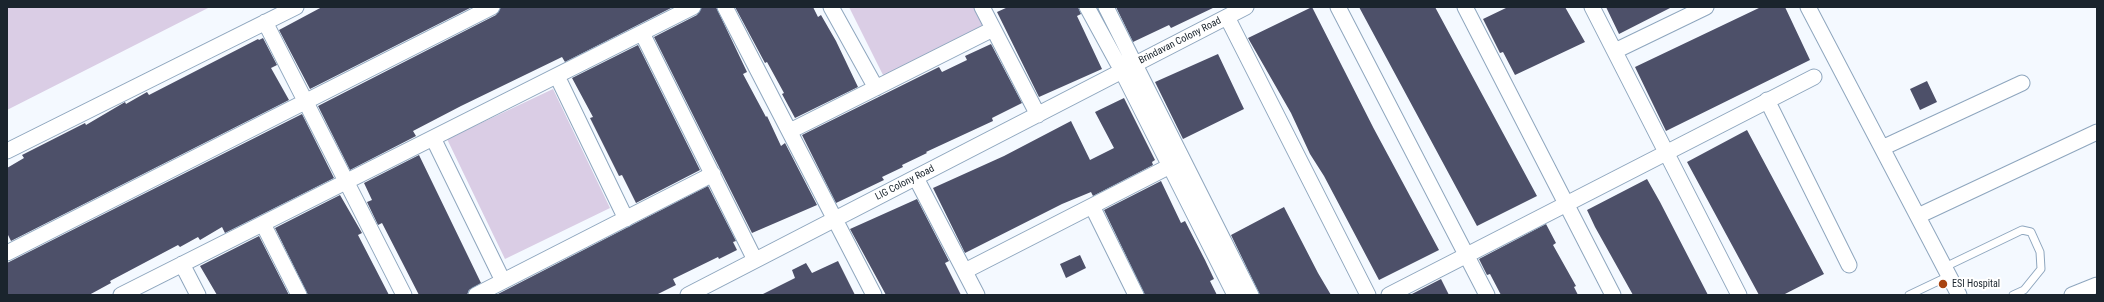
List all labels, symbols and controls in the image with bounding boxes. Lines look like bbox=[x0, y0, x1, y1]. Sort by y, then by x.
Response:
street label: Brindavan Colony Road bbox=[1137, 15, 1223, 67]
street label: LIG Colony Road bbox=[873, 163, 937, 203]
marker: ESI Hospital bbox=[1937, 278, 1949, 290]
place label: ESI Hospital bbox=[1952, 278, 2000, 290]

